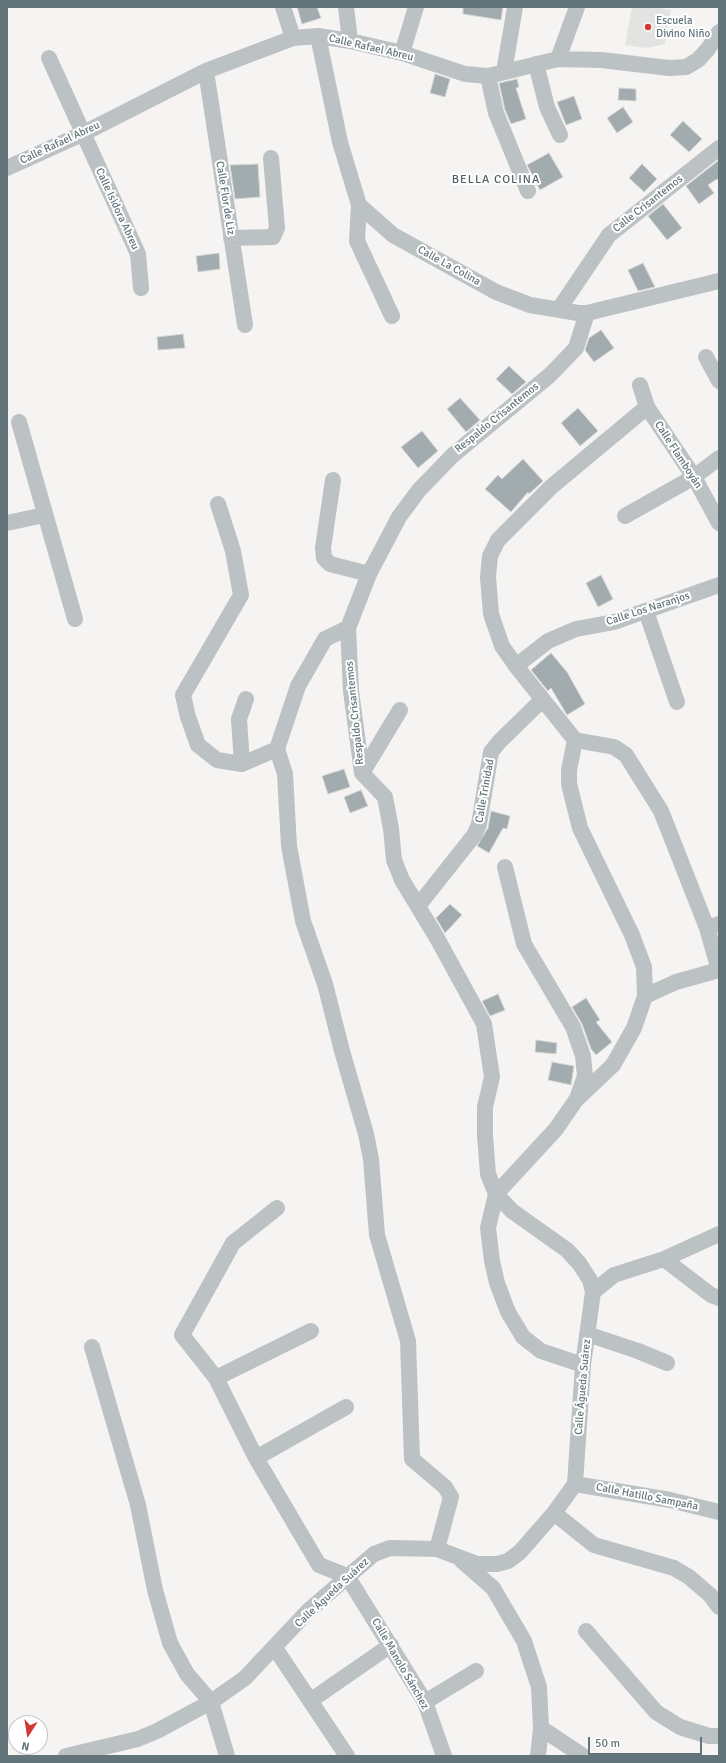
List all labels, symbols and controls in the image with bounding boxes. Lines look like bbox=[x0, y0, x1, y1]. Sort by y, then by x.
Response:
place label: Escuela Divino Niño bbox=[656, 14, 710, 40]
marker: Escuela Divino Niño bbox=[643, 22, 653, 32]
street label: Calle Rafael Abreu bbox=[327, 32, 415, 64]
street label: Calle Rafael Abreu bbox=[18, 119, 102, 167]
street label: Calle Flor de Liz bbox=[213, 160, 237, 236]
street label: Calle Isidora Abreu bbox=[92, 166, 142, 252]
district label: BELLA COLINA bbox=[452, 173, 540, 187]
street label: Calle Crisantemos bbox=[610, 173, 686, 235]
street label: Calle La Colina bbox=[415, 243, 483, 289]
street label: Respaldo Crisantemos bbox=[452, 380, 542, 456]
street label: Calle Flamboyán bbox=[651, 419, 705, 491]
street label: Calle Los Naranjos bbox=[605, 589, 691, 629]
street label: Respaldo Crisantemos bbox=[343, 661, 367, 765]
street label: Calle Trinidad bbox=[473, 758, 497, 824]
street label: Calle Águeda Suárez bbox=[572, 1339, 594, 1435]
street label: Calle Hatillo Sampaña bbox=[595, 1481, 699, 1513]
street label: Calle Águeda Suárez bbox=[292, 1555, 372, 1631]
street label: Calle Manolo Sánchez bbox=[369, 1616, 431, 1712]
north arrow bbox=[8, 1715, 48, 1755]
scale bar bbox=[590, 1729, 704, 1755]
text: 50 m bbox=[595, 1736, 620, 1751]
text: N bbox=[21, 1739, 31, 1753]

